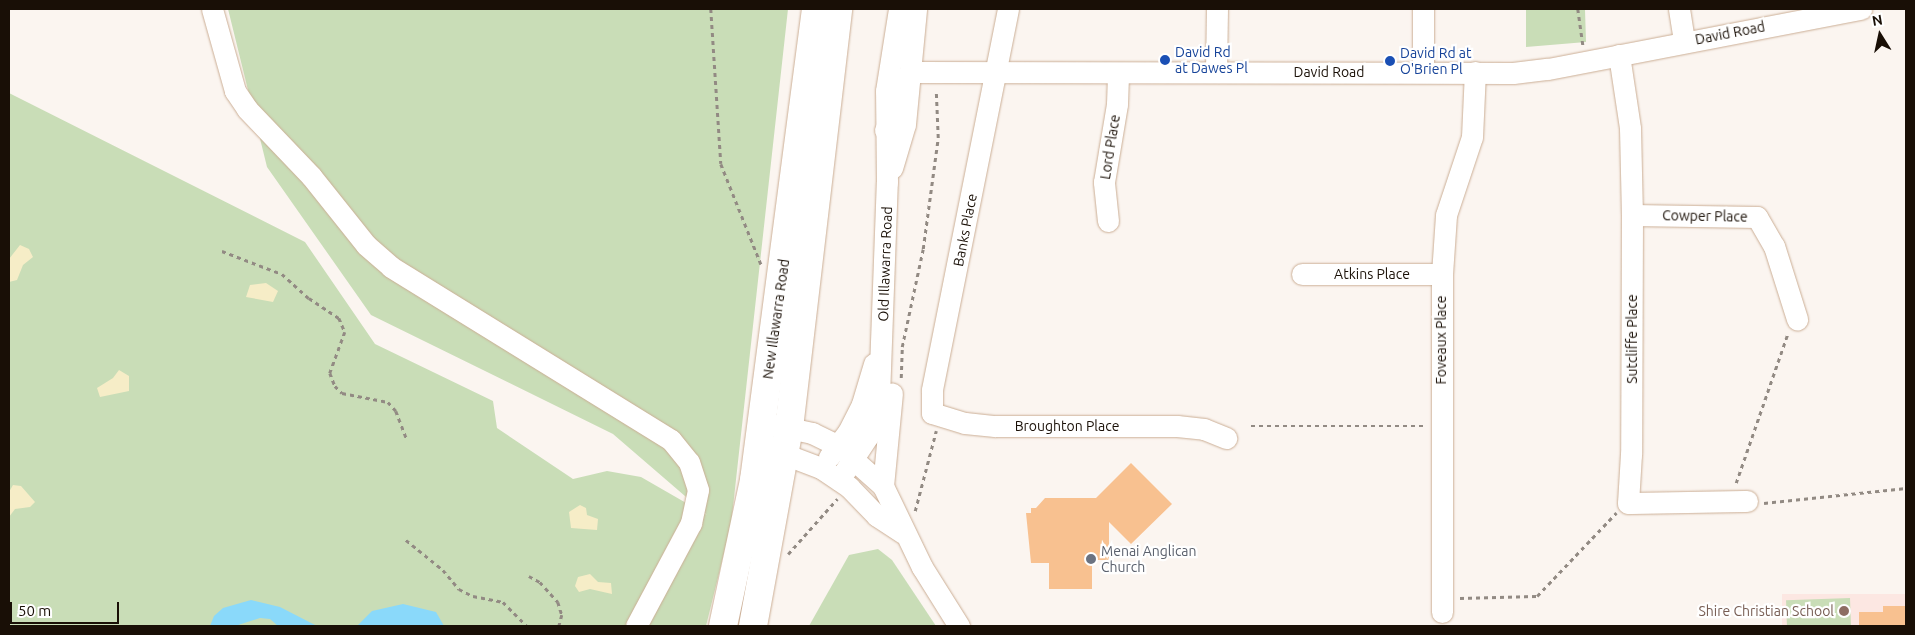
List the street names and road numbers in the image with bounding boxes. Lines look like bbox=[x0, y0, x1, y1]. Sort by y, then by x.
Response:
street label: David Road bbox=[1694, 18, 1766, 48]
street label: David Road bbox=[1294, 64, 1364, 80]
street label: Lord Place bbox=[1097, 113, 1123, 181]
street label: Banks Place bbox=[950, 192, 980, 268]
street label: Old Illawarra Road bbox=[875, 206, 895, 322]
street label: Cowper Place bbox=[1662, 207, 1748, 225]
street label: New Illawarra Road bbox=[759, 258, 793, 380]
street label: Atkins Place bbox=[1334, 266, 1410, 282]
street label: Sutcliffe Place bbox=[1624, 294, 1640, 384]
street label: Foveaux Place bbox=[1433, 296, 1449, 384]
street label: Broughton Place bbox=[1015, 418, 1119, 434]

